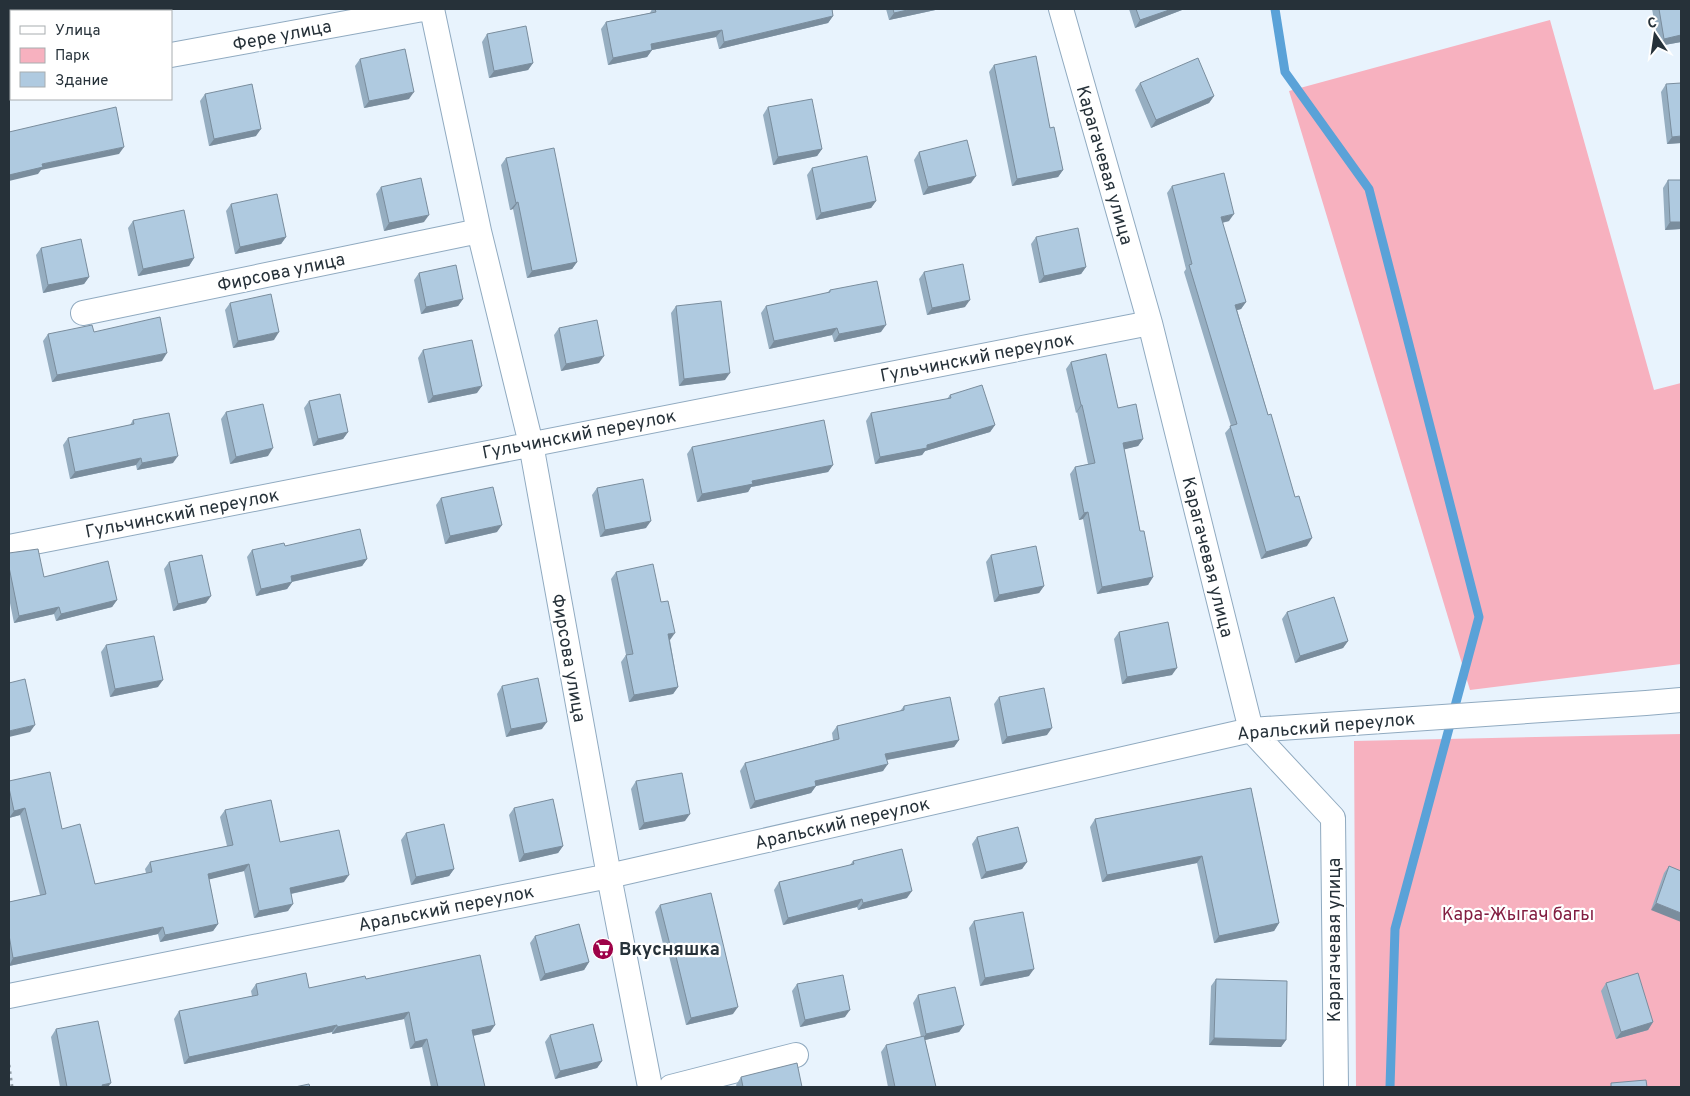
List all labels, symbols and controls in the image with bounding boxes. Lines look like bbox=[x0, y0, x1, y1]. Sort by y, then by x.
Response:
legend bbox=[10, 10, 172, 100]
north arrow bbox=[1630, 10, 1680, 60]
text: С bbox=[1646, 14, 1659, 33]
street label: Фере улица bbox=[231, 16, 334, 57]
text: Улица bbox=[55, 22, 100, 41]
text: Парк bbox=[55, 47, 90, 66]
text: Здание bbox=[55, 72, 108, 91]
street label: Карагачевая улица bbox=[1070, 83, 1137, 248]
street label: Фирсова улица bbox=[215, 249, 347, 298]
street label: Гульчинский переулок bbox=[878, 328, 1076, 389]
street label: Гульчинский переулок bbox=[480, 405, 678, 466]
street label: Карагачевая улица bbox=[1175, 475, 1238, 640]
street label: Гульчинский переулок bbox=[83, 484, 281, 545]
street label: Фирсова улица bbox=[545, 592, 590, 724]
street label: Аральский переулок bbox=[1236, 708, 1416, 747]
street label: Аральский переулок bbox=[753, 793, 932, 856]
street label: Карагачевая улица bbox=[1324, 858, 1347, 1022]
street label: Аральский переулок bbox=[356, 881, 536, 938]
park label: Кара-Жыгач багы bbox=[1442, 904, 1594, 927]
supermarket icon: Вкусняшка bbox=[591, 937, 615, 961]
place label: Вкусняшка bbox=[619, 939, 720, 962]

